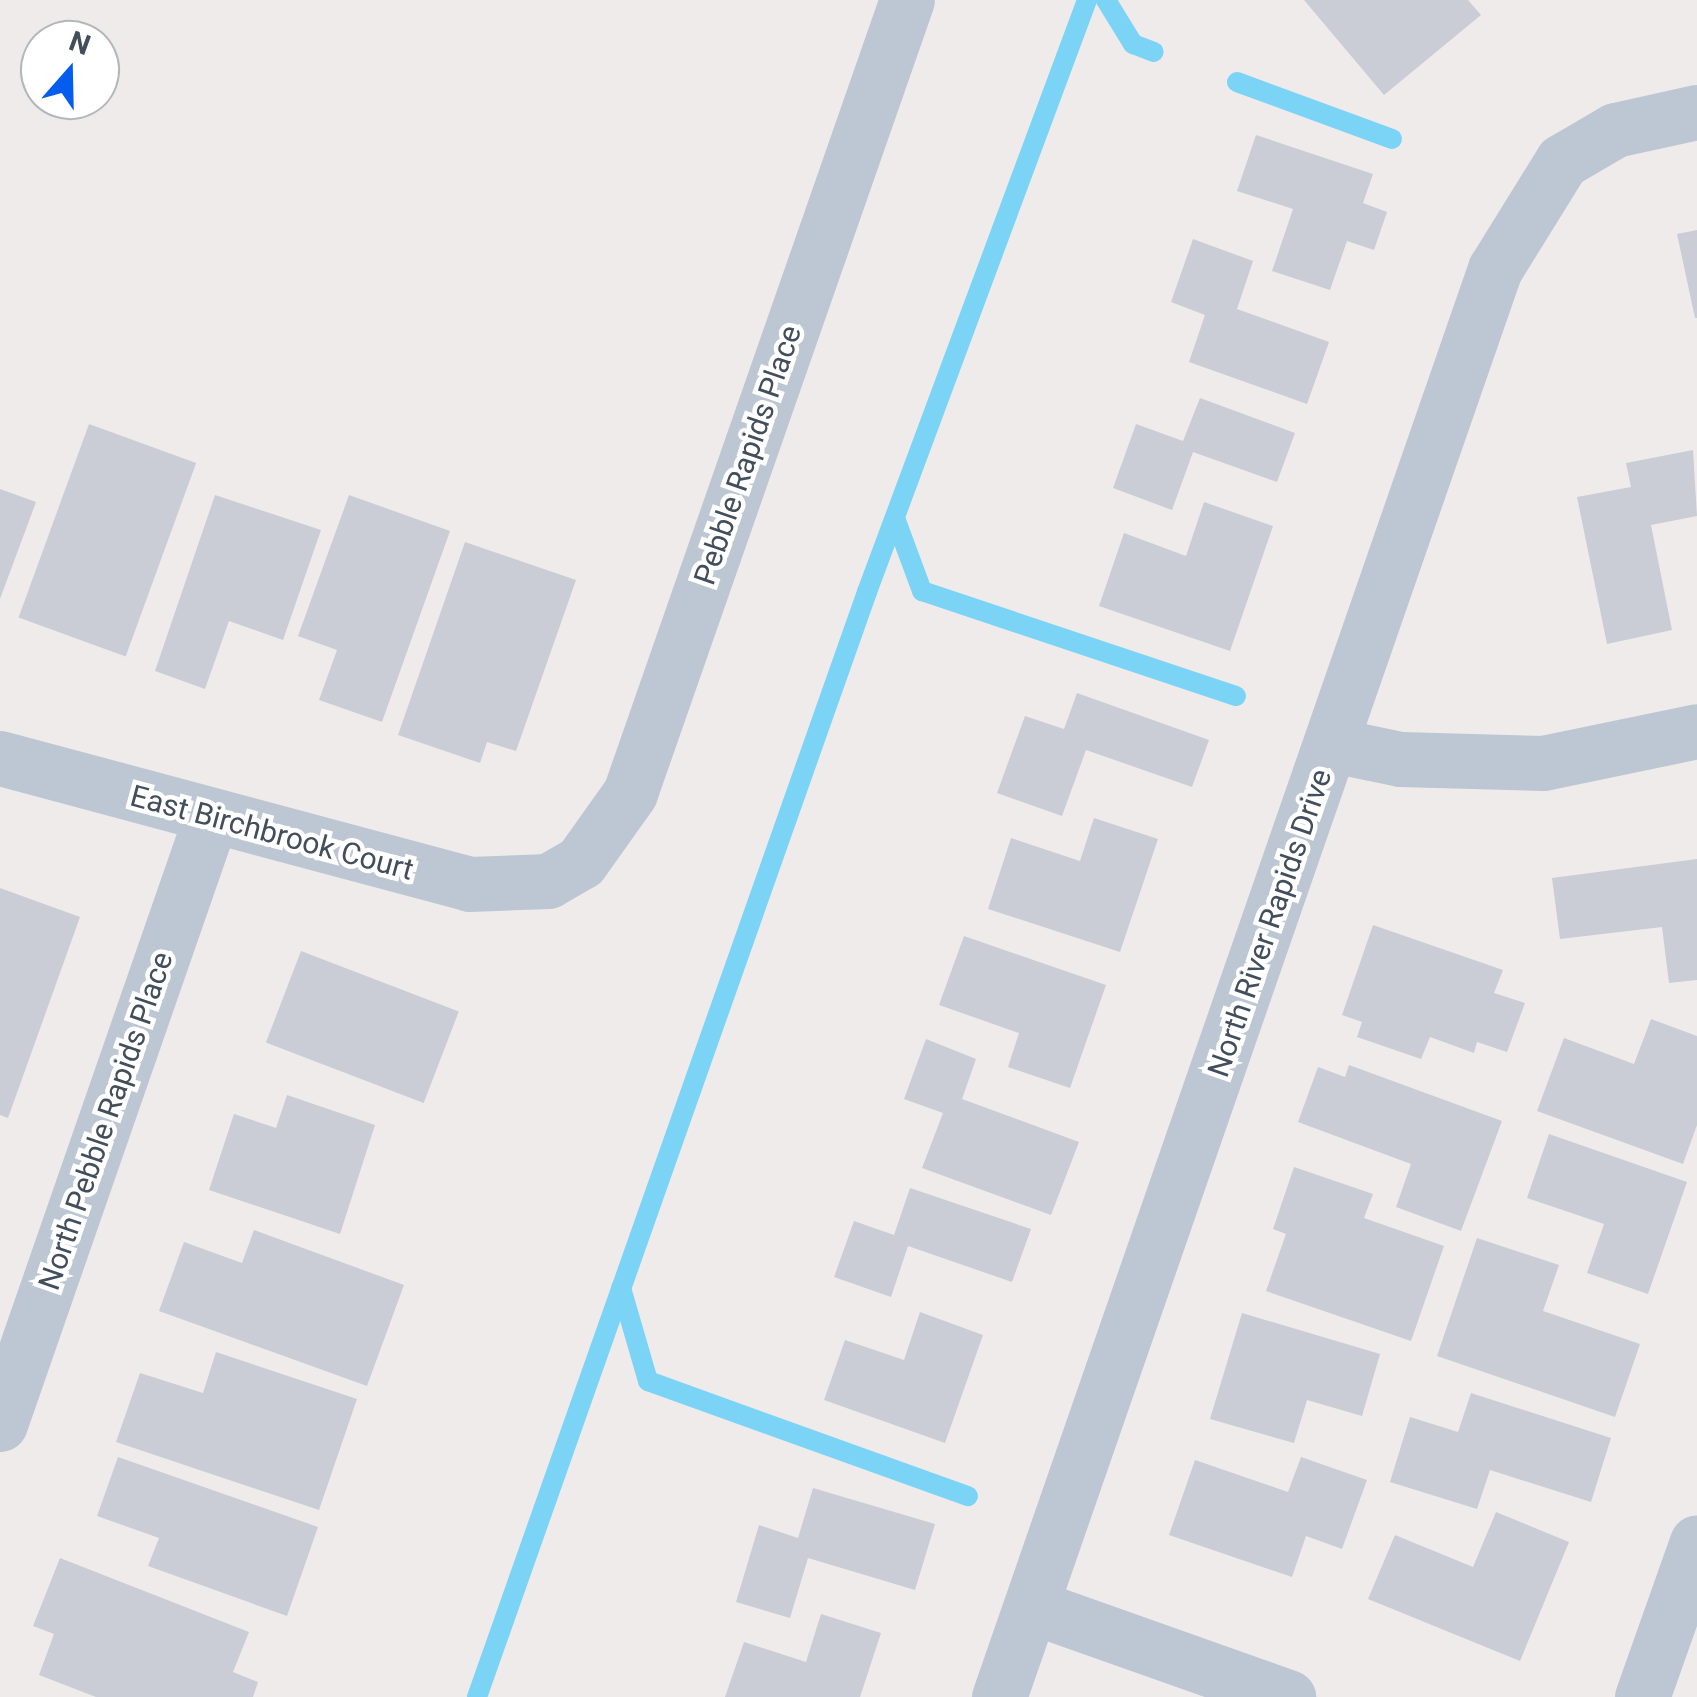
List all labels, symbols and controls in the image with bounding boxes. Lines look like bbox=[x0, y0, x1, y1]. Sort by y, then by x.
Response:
north arrow bbox=[20, 20, 120, 120]
text: N bbox=[65, 24, 95, 62]
street label: Pebble Rapids Place bbox=[687, 321, 809, 589]
street label: North River Rapids Drive bbox=[1200, 764, 1340, 1082]
street label: East Birchbrook Court bbox=[126, 778, 418, 888]
street label: North Pebble Rapids Place bbox=[31, 947, 181, 1295]

